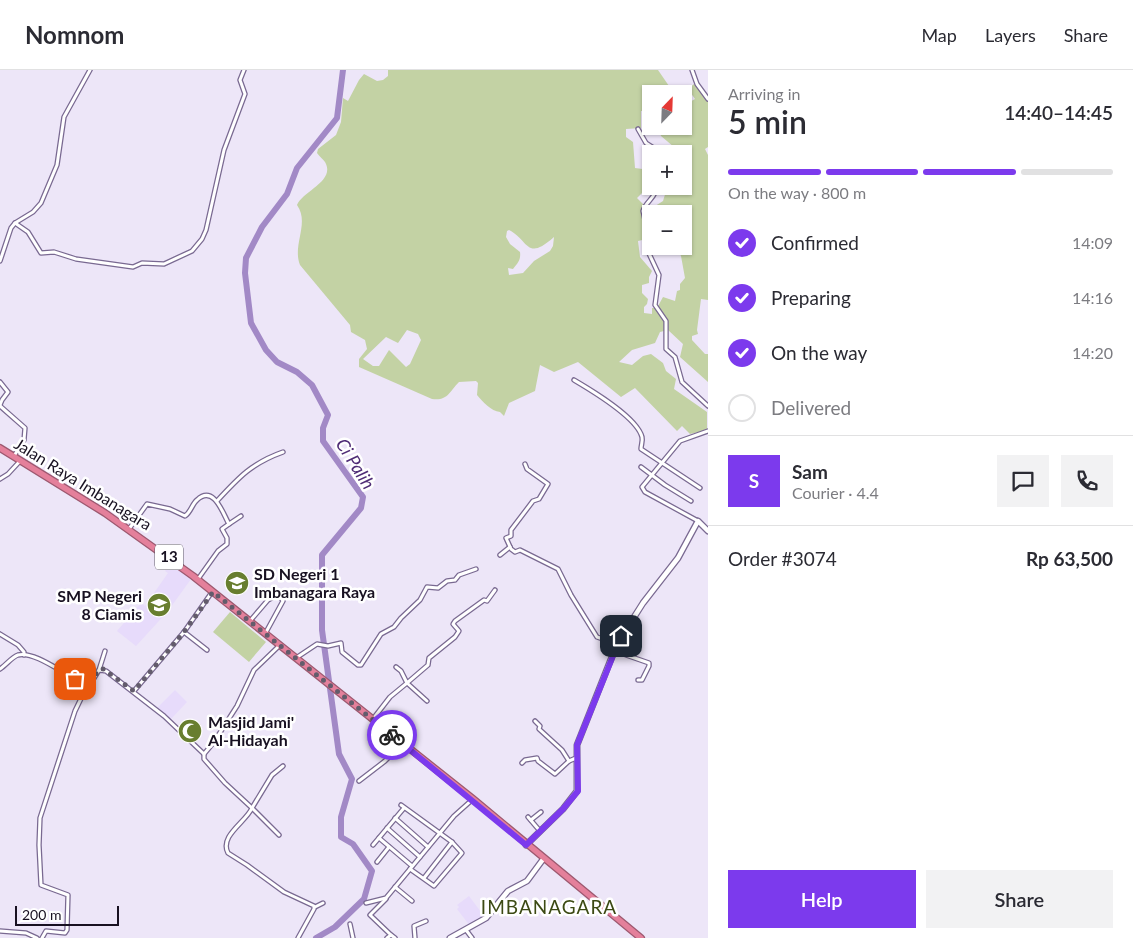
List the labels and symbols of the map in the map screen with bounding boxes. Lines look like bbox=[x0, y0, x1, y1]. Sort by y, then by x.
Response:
north arrow bbox=[642, 85, 692, 135]
street label: Jalan Raya Imbanagara bbox=[11, 434, 155, 534]
water label: Ci Palih bbox=[332, 434, 380, 493]
road number: 13 bbox=[155, 544, 183, 570]
place label: SD Negeri 1 Imbanagara Raya bbox=[254, 564, 375, 601]
school or university icon: SD Negeri 1 Imbanagara Raya bbox=[224, 570, 250, 596]
place label: SMP Negeri 8 Ciamis bbox=[57, 586, 142, 623]
school or university icon: SMP Negeri 8 Ciamis bbox=[146, 592, 172, 618]
pin bbox=[600, 615, 642, 657]
pin bbox=[54, 658, 96, 700]
courier bbox=[367, 710, 417, 760]
place label: Masjid Jami' Al-Hidayah bbox=[207, 712, 294, 749]
mosque icon: Masjid Jami' Al-Hidayah bbox=[177, 718, 203, 744]
district label: IMBANAGARA bbox=[481, 895, 617, 918]
scale bar bbox=[15, 903, 119, 926]

